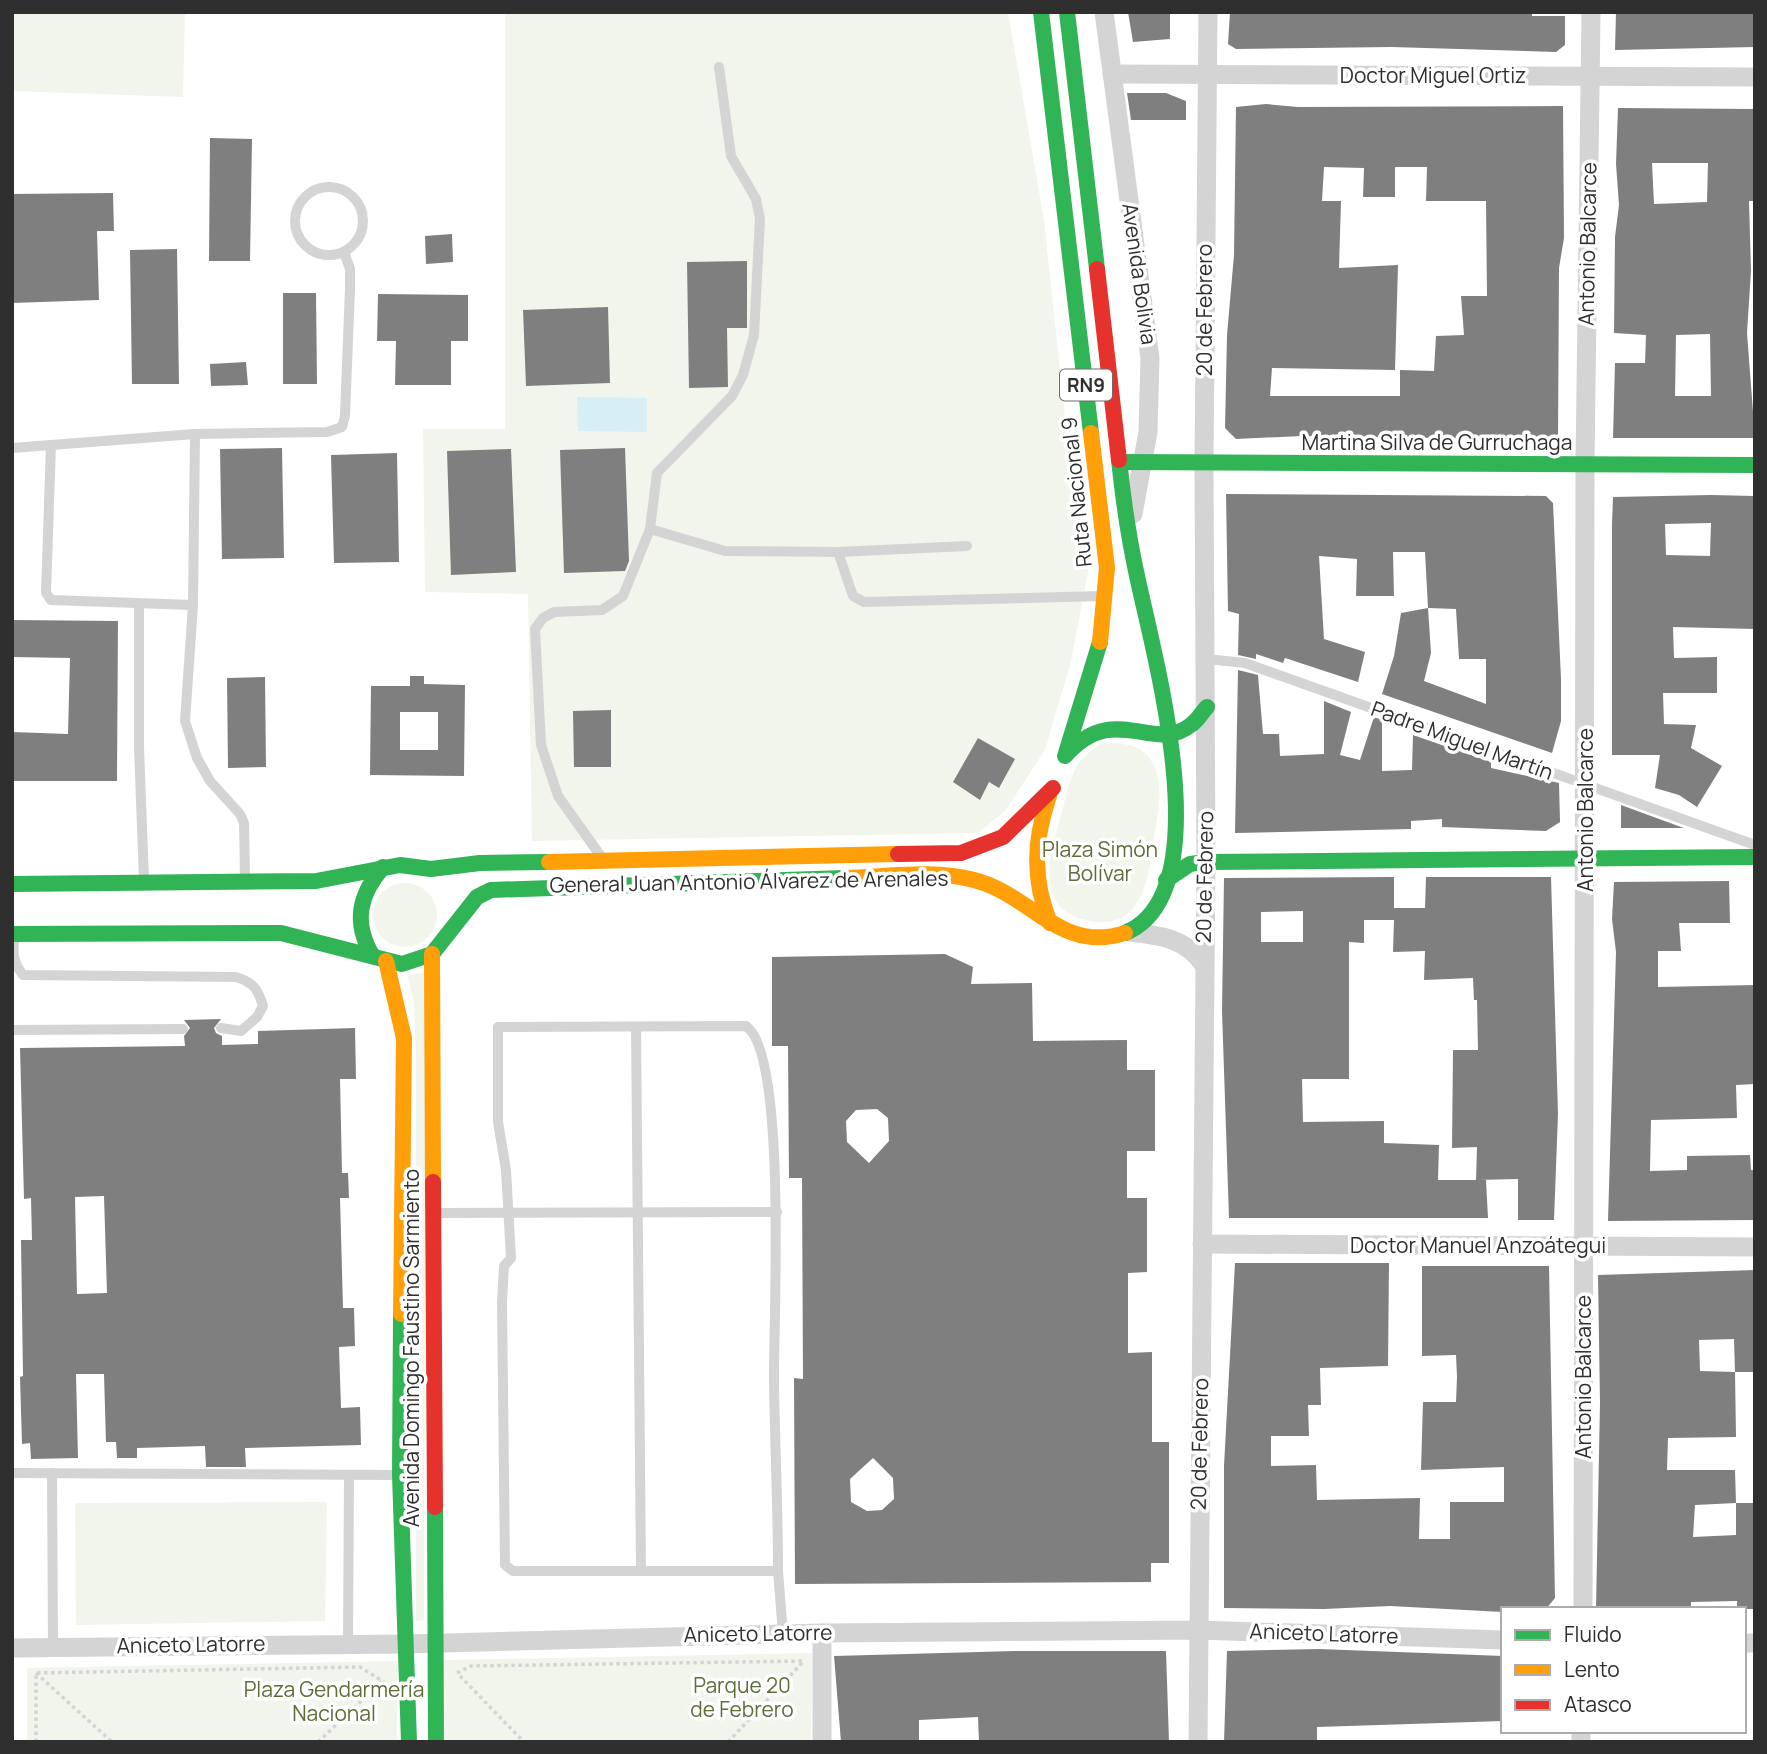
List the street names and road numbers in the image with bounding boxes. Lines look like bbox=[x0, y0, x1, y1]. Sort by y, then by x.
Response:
street label: Doctor Miguel Ortiz bbox=[1340, 61, 1526, 89]
street label: Antonio Balcarce bbox=[1572, 162, 1602, 326]
street label: Avenida Bolivia bbox=[1116, 201, 1164, 346]
street label: 20 de Febrero bbox=[1190, 244, 1218, 376]
road number: RN9 bbox=[1060, 370, 1112, 400]
street label: Ruta Nacional 9 bbox=[1054, 416, 1098, 569]
street label: Martina Silva de Gurruchaga bbox=[1302, 428, 1572, 456]
street label: Padre Miguel Martín bbox=[1368, 694, 1557, 786]
street label: Antonio Balcarce bbox=[1571, 728, 1599, 892]
street label: 20 de Febrero bbox=[1189, 811, 1219, 943]
street label: General Juan Antonio Álvarez de Arenales bbox=[549, 864, 949, 898]
street label: Avenida Domingo Faustino Sarmiento bbox=[397, 1169, 425, 1527]
street label: Doctor Manuel Anzoátegui bbox=[1350, 1231, 1606, 1259]
street label: Antonio Balcarce bbox=[1569, 1295, 1597, 1459]
street label: 20 de Febrero bbox=[1184, 1378, 1214, 1510]
street label: Aniceto Latorre bbox=[1249, 1616, 1399, 1650]
street label: Aniceto Latorre bbox=[683, 1618, 833, 1648]
street label: Aniceto Latorre bbox=[116, 1629, 266, 1659]

